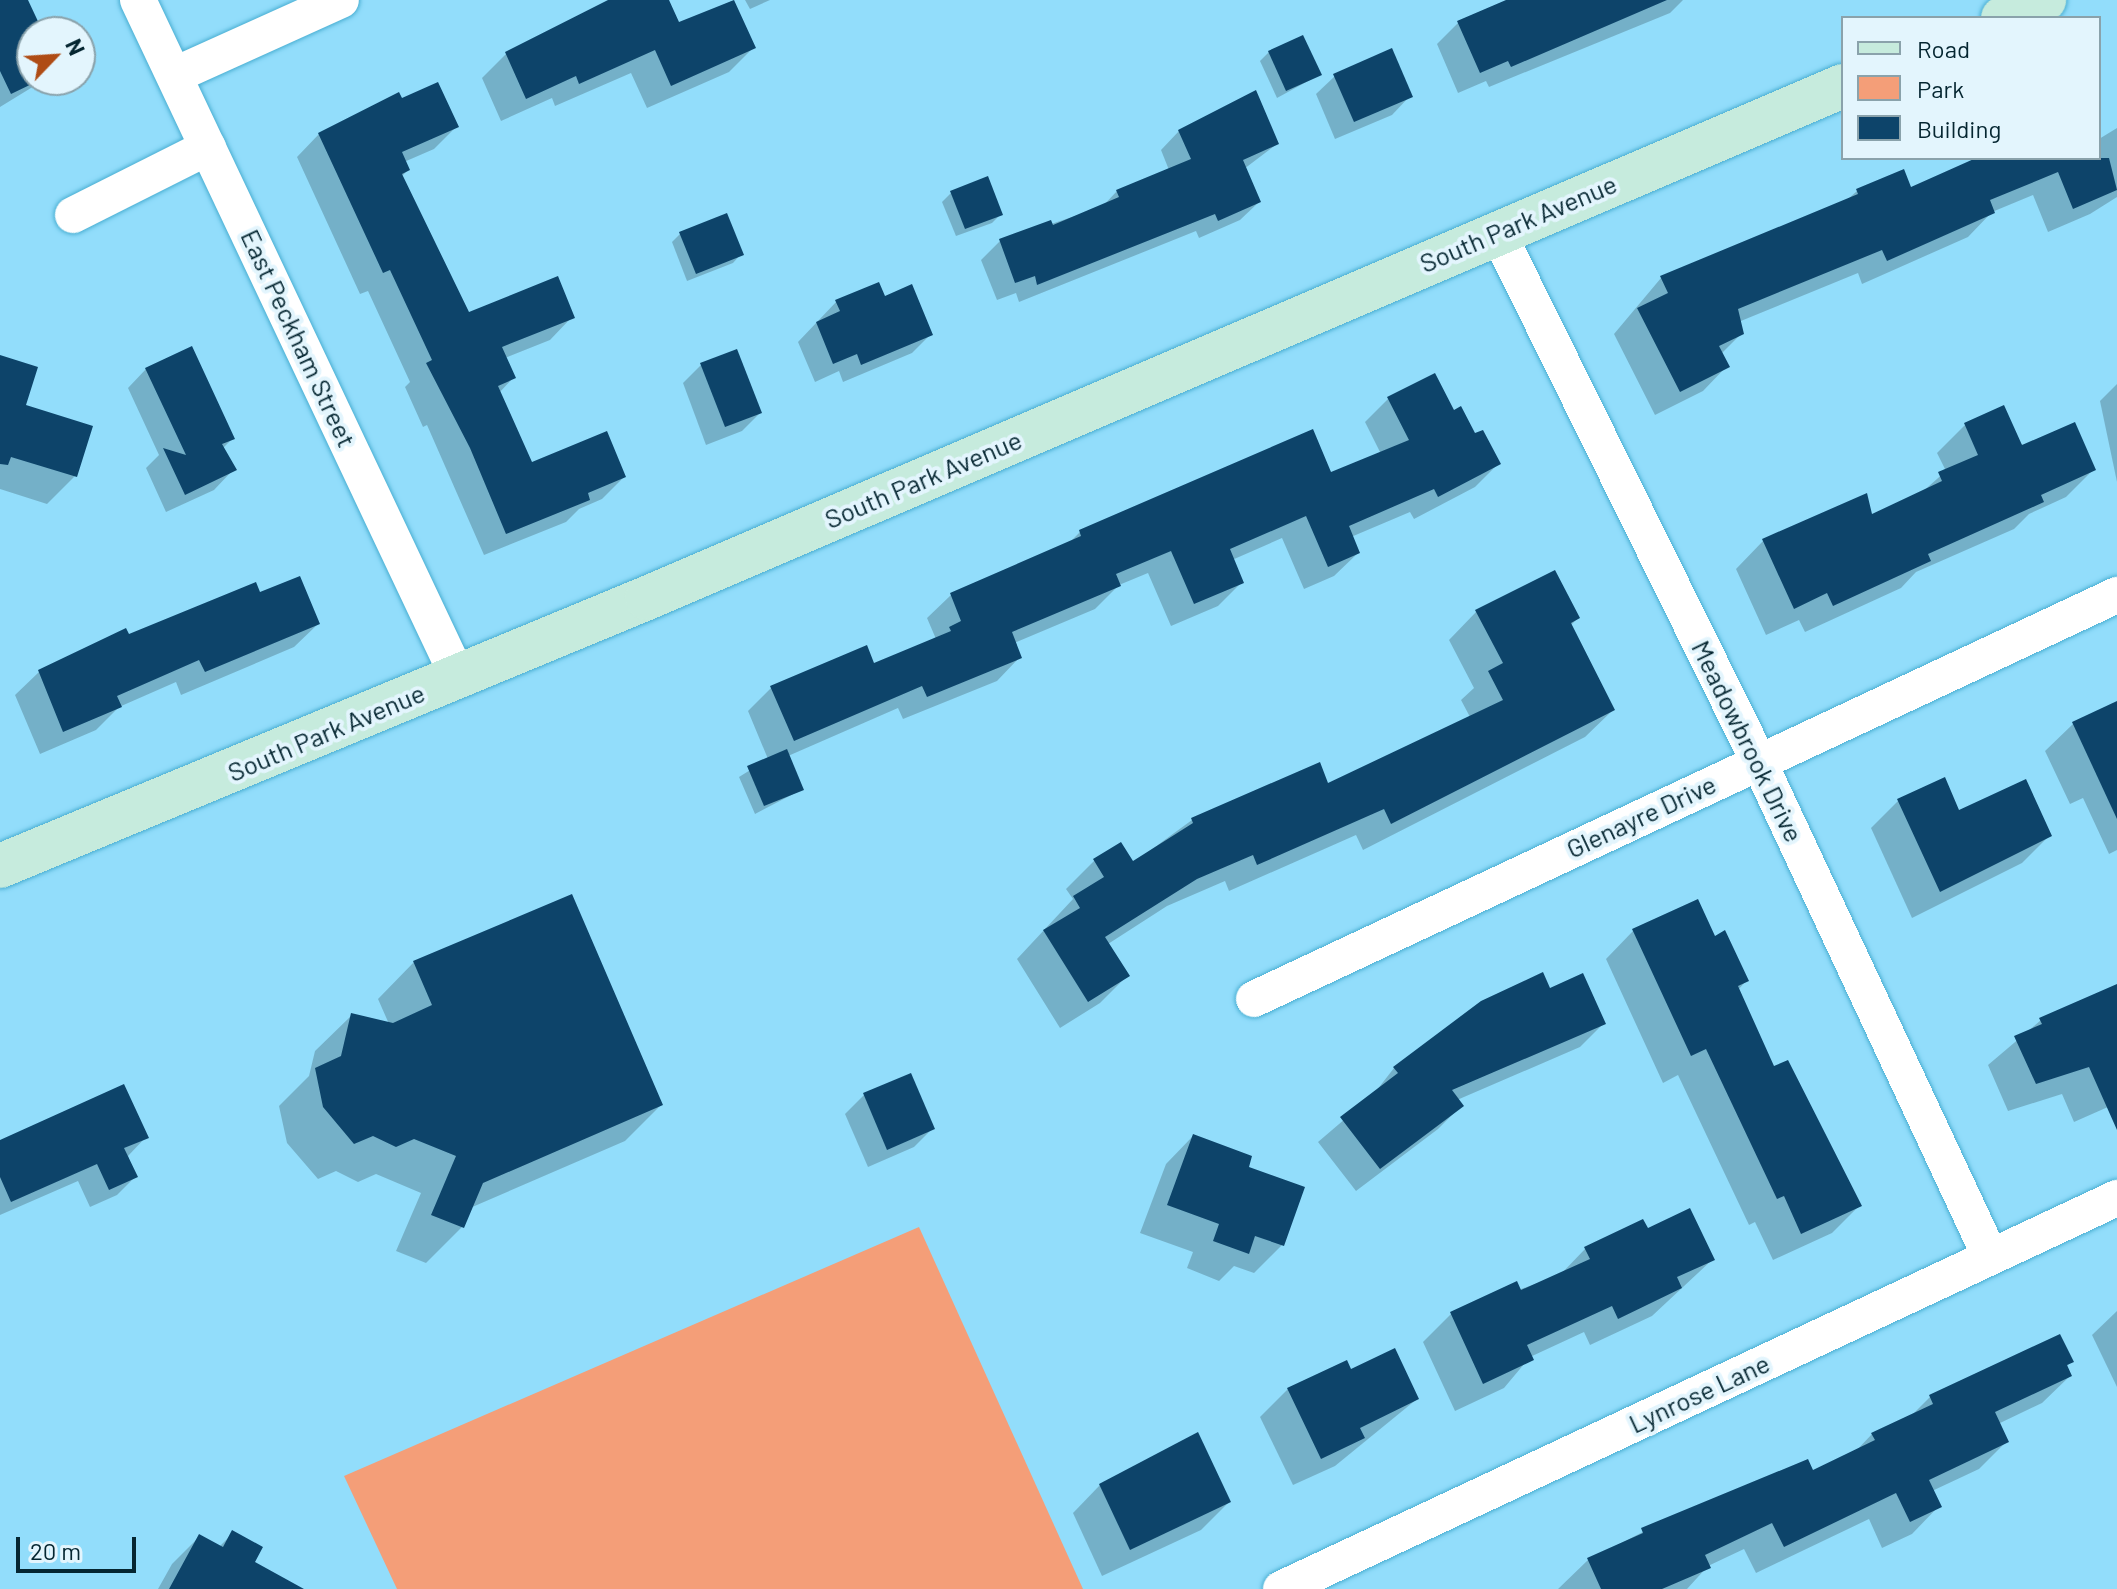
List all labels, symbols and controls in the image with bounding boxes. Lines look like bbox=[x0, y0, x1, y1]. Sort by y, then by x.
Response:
north arrow bbox=[16, 16, 96, 96]
legend bbox=[1841, 16, 2101, 160]
text: Road bbox=[1917, 34, 1970, 63]
text: N bbox=[61, 35, 91, 59]
text: Park bbox=[1917, 74, 1964, 103]
text: Building bbox=[1917, 114, 2001, 143]
street label: South Park Avenue bbox=[1415, 167, 1621, 279]
street label: East Peckham Street bbox=[235, 224, 363, 452]
street label: South Park Avenue bbox=[820, 423, 1026, 535]
street label: Meadowbrook Drive bbox=[1686, 635, 1810, 847]
street label: South Park Avenue bbox=[223, 676, 429, 788]
street label: Glenayre Drive bbox=[1561, 768, 1721, 864]
street label: Lynrose Lane bbox=[1624, 1347, 1774, 1439]
scale bar bbox=[20, 1521, 140, 1571]
text: 20 m bbox=[30, 1536, 81, 1565]

